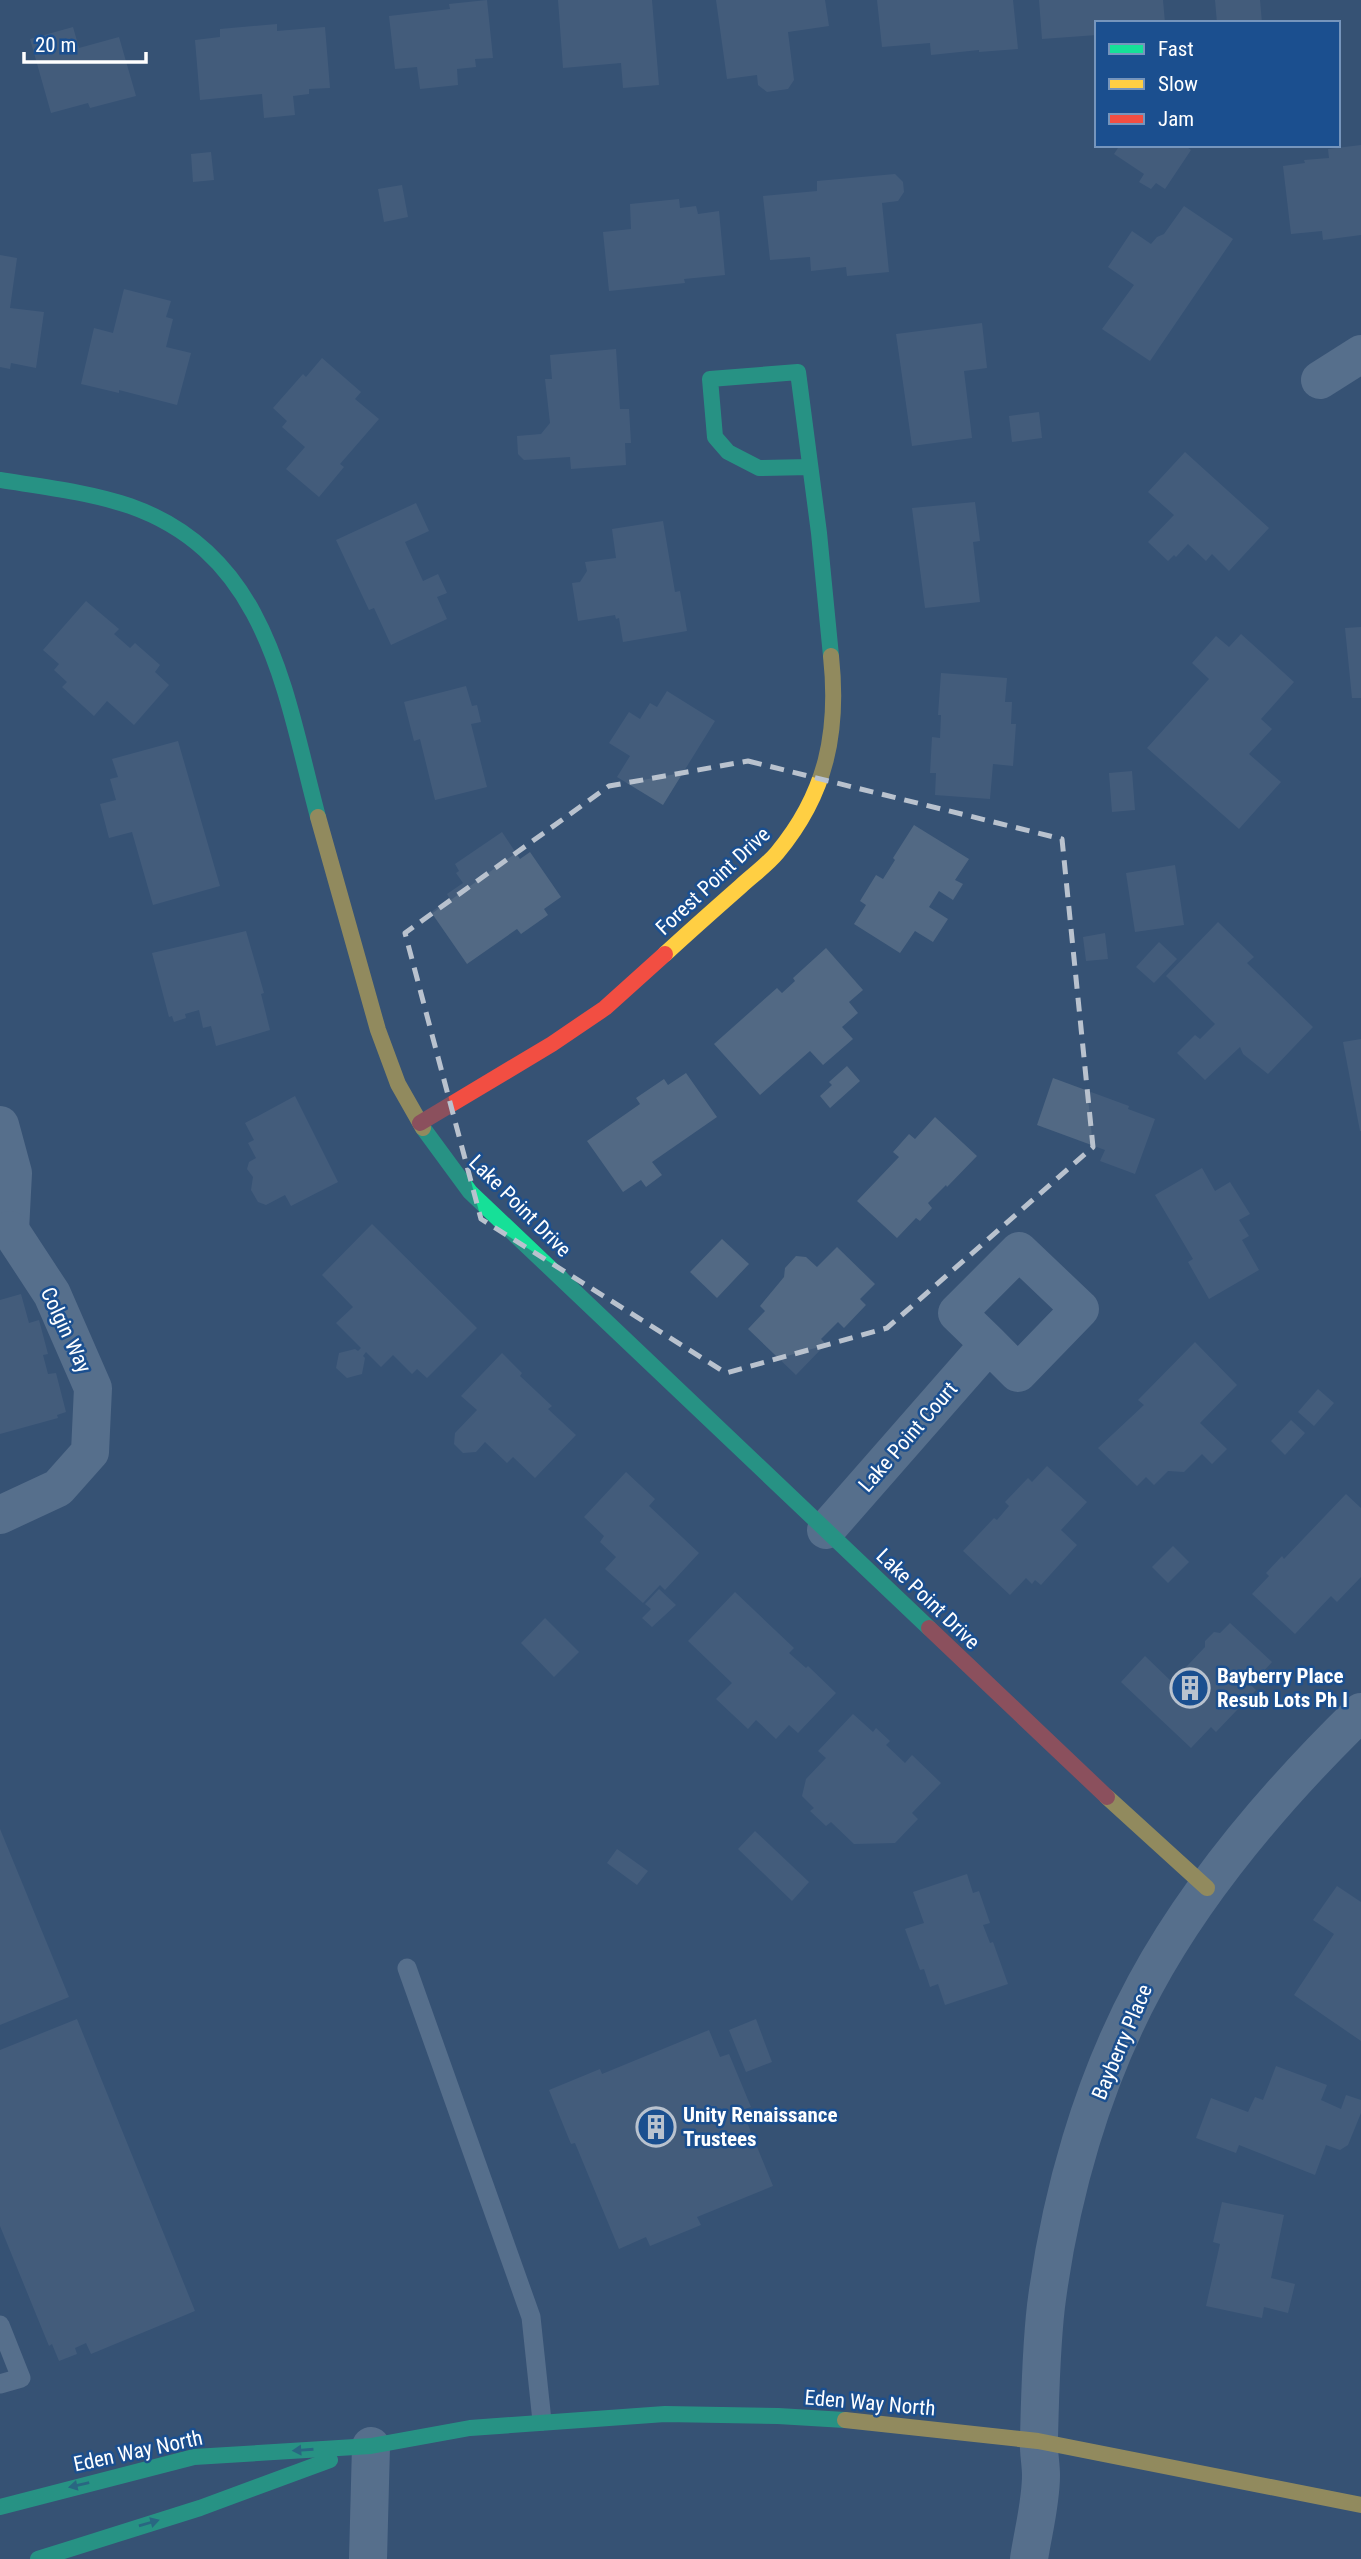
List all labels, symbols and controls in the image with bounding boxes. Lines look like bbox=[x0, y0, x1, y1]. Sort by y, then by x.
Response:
scale bar bbox=[24, 21, 147, 65]
legend bbox=[1095, 21, 1340, 147]
text: 20 m bbox=[35, 33, 76, 57]
text: Fast bbox=[1158, 37, 1194, 61]
text: Slow bbox=[1158, 72, 1198, 96]
text: Jam bbox=[1158, 107, 1194, 131]
street label: Forest Point Drive bbox=[651, 822, 775, 940]
street label: Lake Point Drive bbox=[464, 1150, 576, 1262]
street label: Colgin Way bbox=[36, 1283, 96, 1377]
street label: Lake Point Court bbox=[854, 1377, 962, 1497]
street label: Lake Point Drive bbox=[871, 1544, 985, 1654]
place label: Bayberry Place Resub Lots Ph I bbox=[1217, 1664, 1348, 1712]
building icon: Bayberry Place Resub Lots Ph I bbox=[1169, 1667, 1211, 1709]
street label: Bayberry Place bbox=[1087, 1981, 1157, 2103]
place label: Unity Renaissance Trustees bbox=[683, 2103, 837, 2151]
building icon: Unity Renaissance Trustees bbox=[635, 2106, 677, 2148]
street label: Eden Way North bbox=[803, 2385, 937, 2421]
street label: Eden Way North bbox=[71, 2426, 205, 2476]
one-way arrow bbox=[292, 2445, 314, 2456]
one-way arrow bbox=[68, 2479, 90, 2490]
one-way arrow bbox=[139, 2517, 160, 2527]

